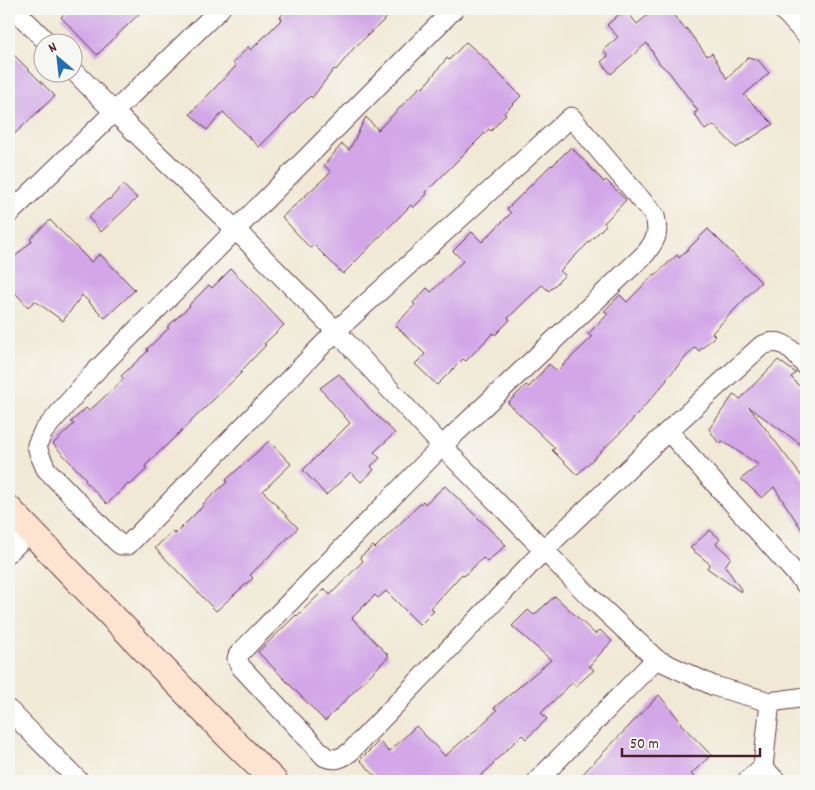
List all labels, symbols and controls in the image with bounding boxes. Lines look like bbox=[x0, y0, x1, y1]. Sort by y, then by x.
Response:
north arrow bbox=[32, 32, 82, 82]
text: N bbox=[45, 38, 61, 59]
scale bar bbox=[622, 725, 760, 757]
text: 50 m bbox=[630, 734, 659, 756]

